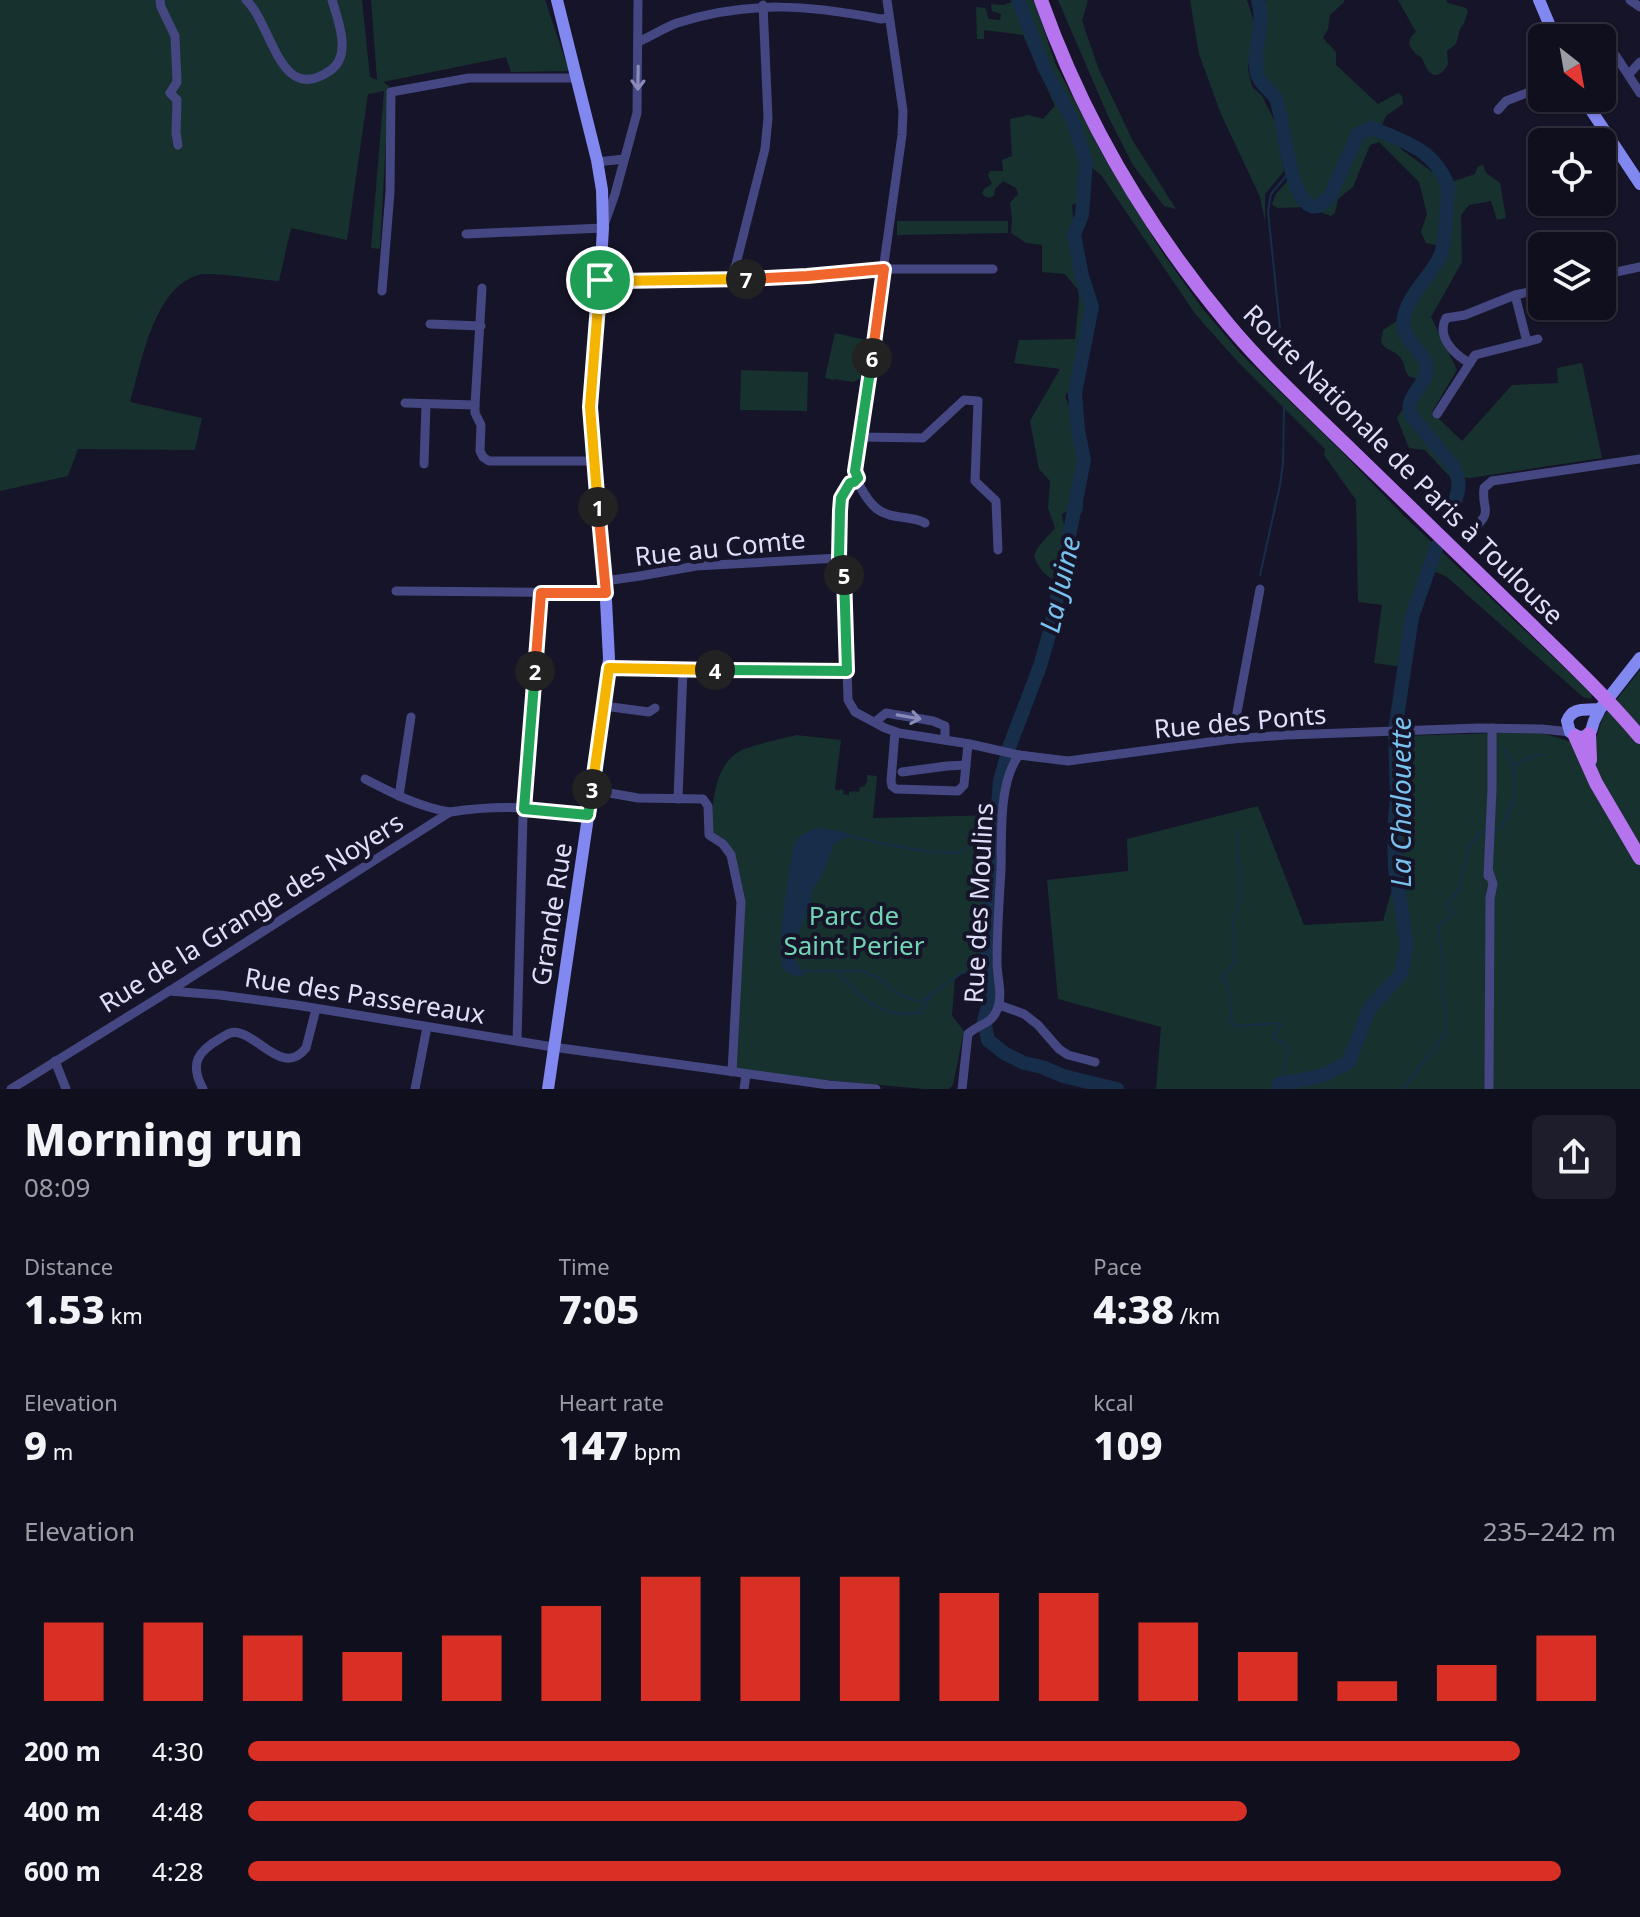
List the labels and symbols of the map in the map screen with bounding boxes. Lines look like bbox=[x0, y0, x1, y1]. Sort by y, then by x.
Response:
north arrow bbox=[1528, 24, 1616, 112]
one-way arrow bbox=[630, 64, 646, 91]
pin bbox=[566, 246, 634, 314]
pin: 7 bbox=[726, 259, 766, 299]
street label: Route Nationale de Paris à Toulouse bbox=[1236, 296, 1572, 632]
pin: 6 bbox=[852, 338, 892, 378]
pin: 1 bbox=[578, 487, 618, 527]
street label: Rue au Comte bbox=[633, 520, 807, 574]
water label: La Juine bbox=[1029, 532, 1089, 636]
pin: 5 bbox=[824, 555, 864, 595]
pin: 4 bbox=[695, 650, 735, 690]
pin: 2 bbox=[515, 651, 555, 691]
street label: Rue des Ponts bbox=[1152, 696, 1328, 746]
one-way arrow bbox=[896, 710, 921, 725]
water label: La Chalouette bbox=[1381, 717, 1419, 887]
pin: 3 bbox=[572, 769, 612, 809]
street label: Rue des Moulins bbox=[955, 802, 1001, 1004]
street label: Rue de la Grange des Noyers bbox=[92, 803, 410, 1021]
street label: Grande Rue bbox=[522, 840, 580, 988]
park label: Parc de Saint Perier bbox=[783, 897, 925, 963]
street label: Rue des Passereaux bbox=[242, 958, 488, 1032]

